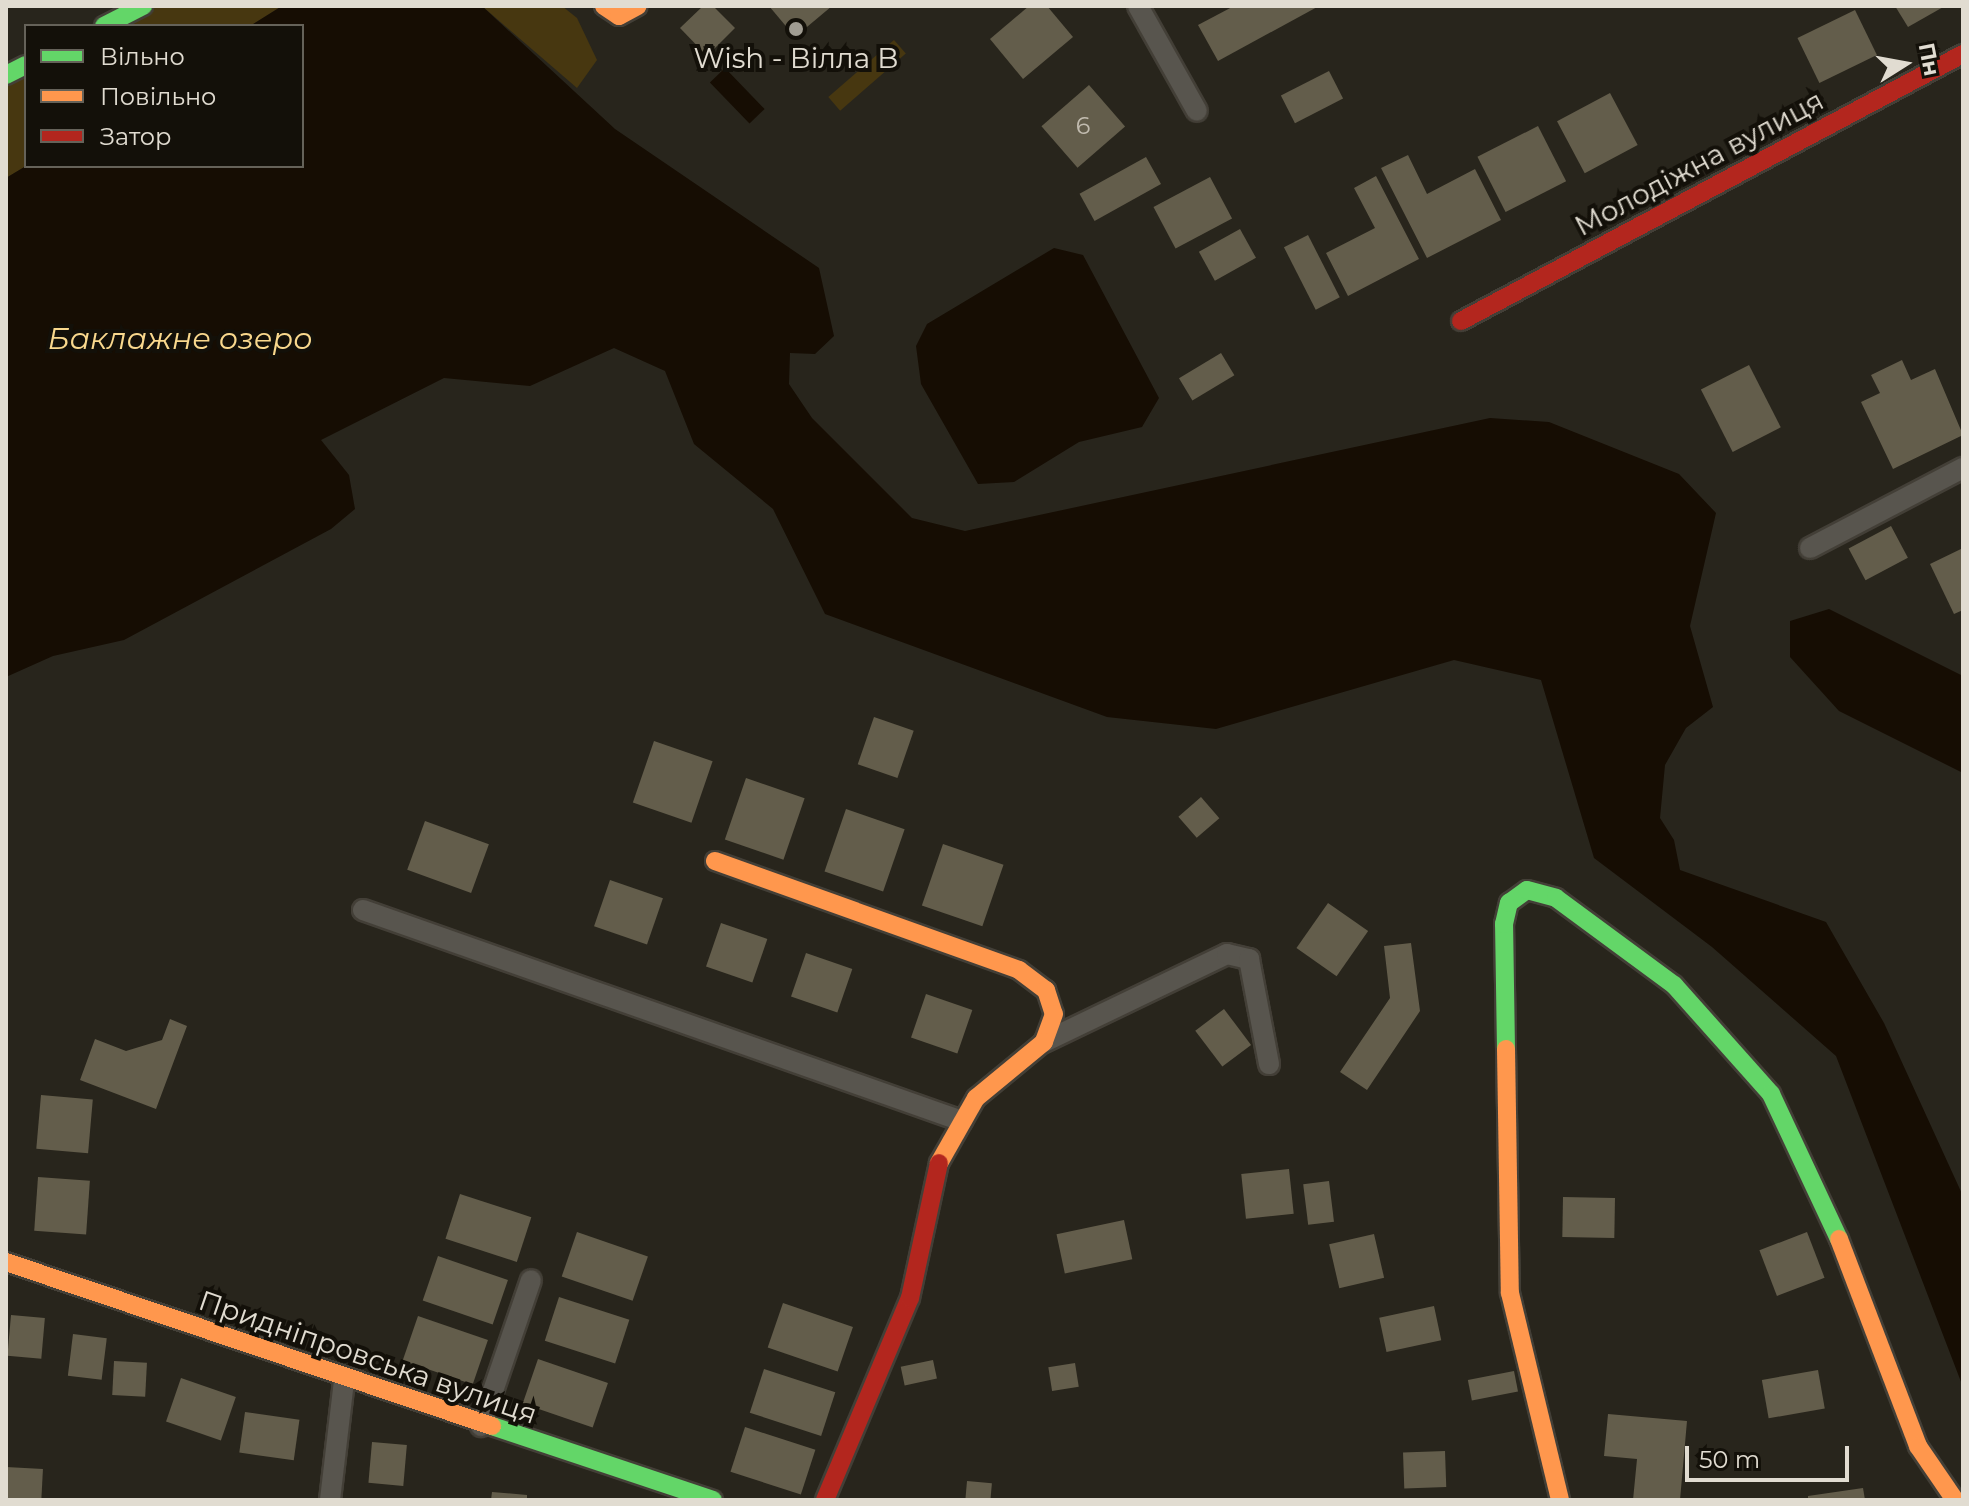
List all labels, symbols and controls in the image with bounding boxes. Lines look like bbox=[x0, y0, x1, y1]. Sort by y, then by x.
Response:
marker: Wish - Вілла B bbox=[787, 20, 805, 38]
legend bbox=[24, 24, 304, 168]
north arrow bbox=[1865, 24, 1945, 104]
text: Пн bbox=[1913, 40, 1945, 78]
place label: Wish - Вілла B bbox=[694, 41, 898, 75]
text: Вільно bbox=[100, 42, 185, 71]
text: Повільно bbox=[100, 82, 216, 111]
street label: Молодіжна вулиця bbox=[1569, 83, 1829, 243]
house number: 6 bbox=[1076, 112, 1090, 140]
text: Затор bbox=[100, 122, 171, 151]
water label: Баклажне озеро bbox=[48, 321, 312, 357]
street label: Придніпровська вулиця bbox=[194, 1283, 542, 1431]
scale bar bbox=[1689, 1430, 1853, 1480]
text: 50 m bbox=[1699, 1445, 1760, 1474]

